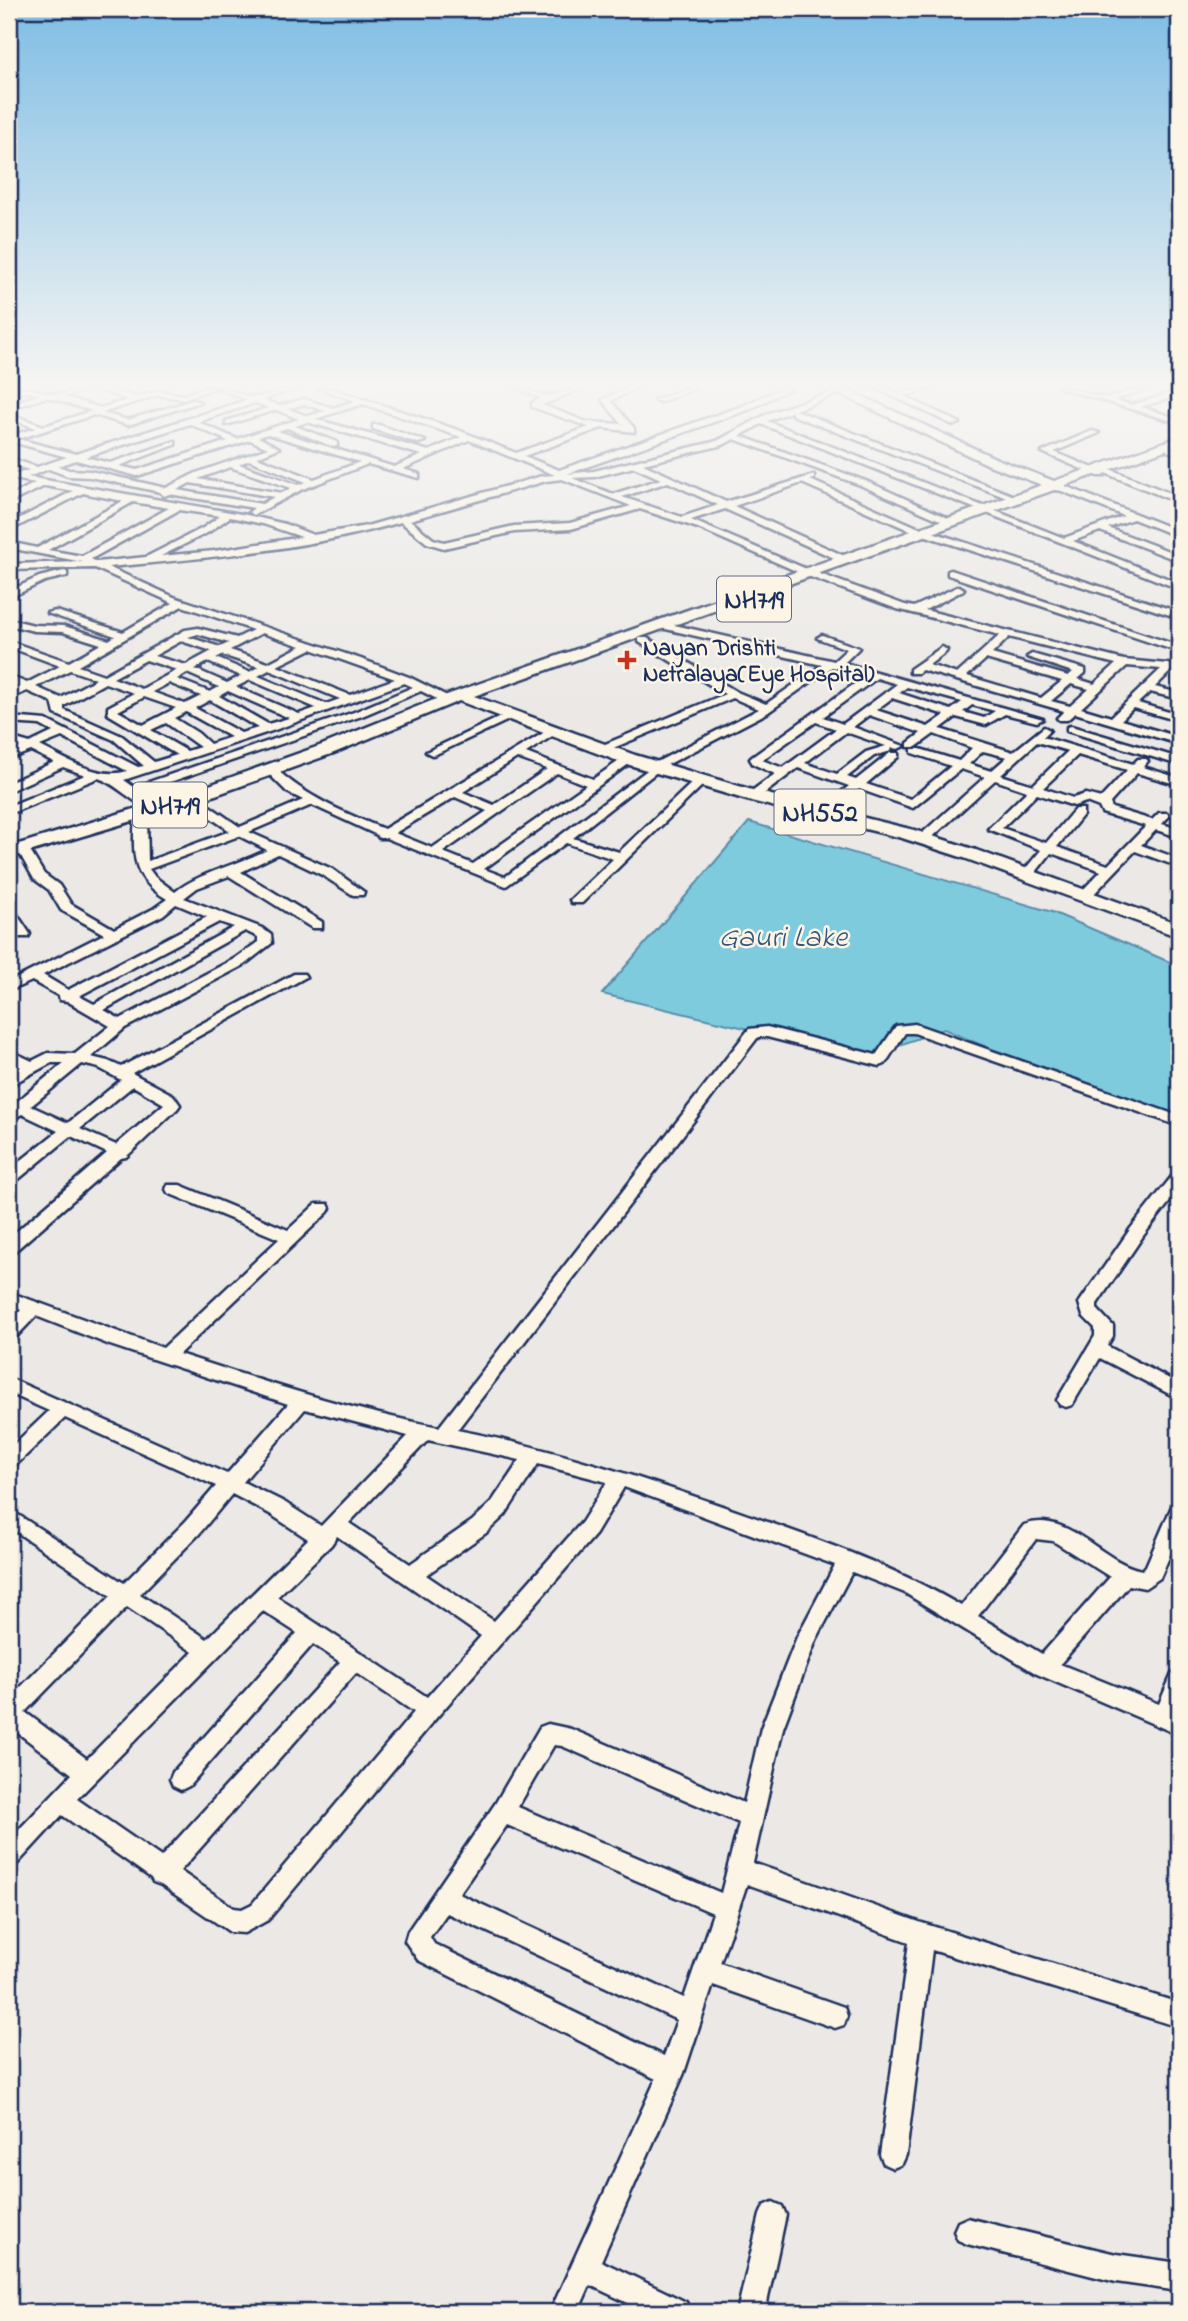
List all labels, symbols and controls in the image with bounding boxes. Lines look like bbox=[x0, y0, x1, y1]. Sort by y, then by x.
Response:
road number: NH719 bbox=[717, 576, 791, 622]
place label: Nayan Drishti Netralaya(Eye Hospital) bbox=[643, 633, 875, 694]
marker: Nayan Drishti Netralaya(Eye Hospital) bbox=[617, 650, 637, 670]
road number: NH719 bbox=[133, 782, 207, 828]
road number: NH552 bbox=[774, 790, 866, 834]
water label: Gauri Lake bbox=[719, 917, 849, 961]

